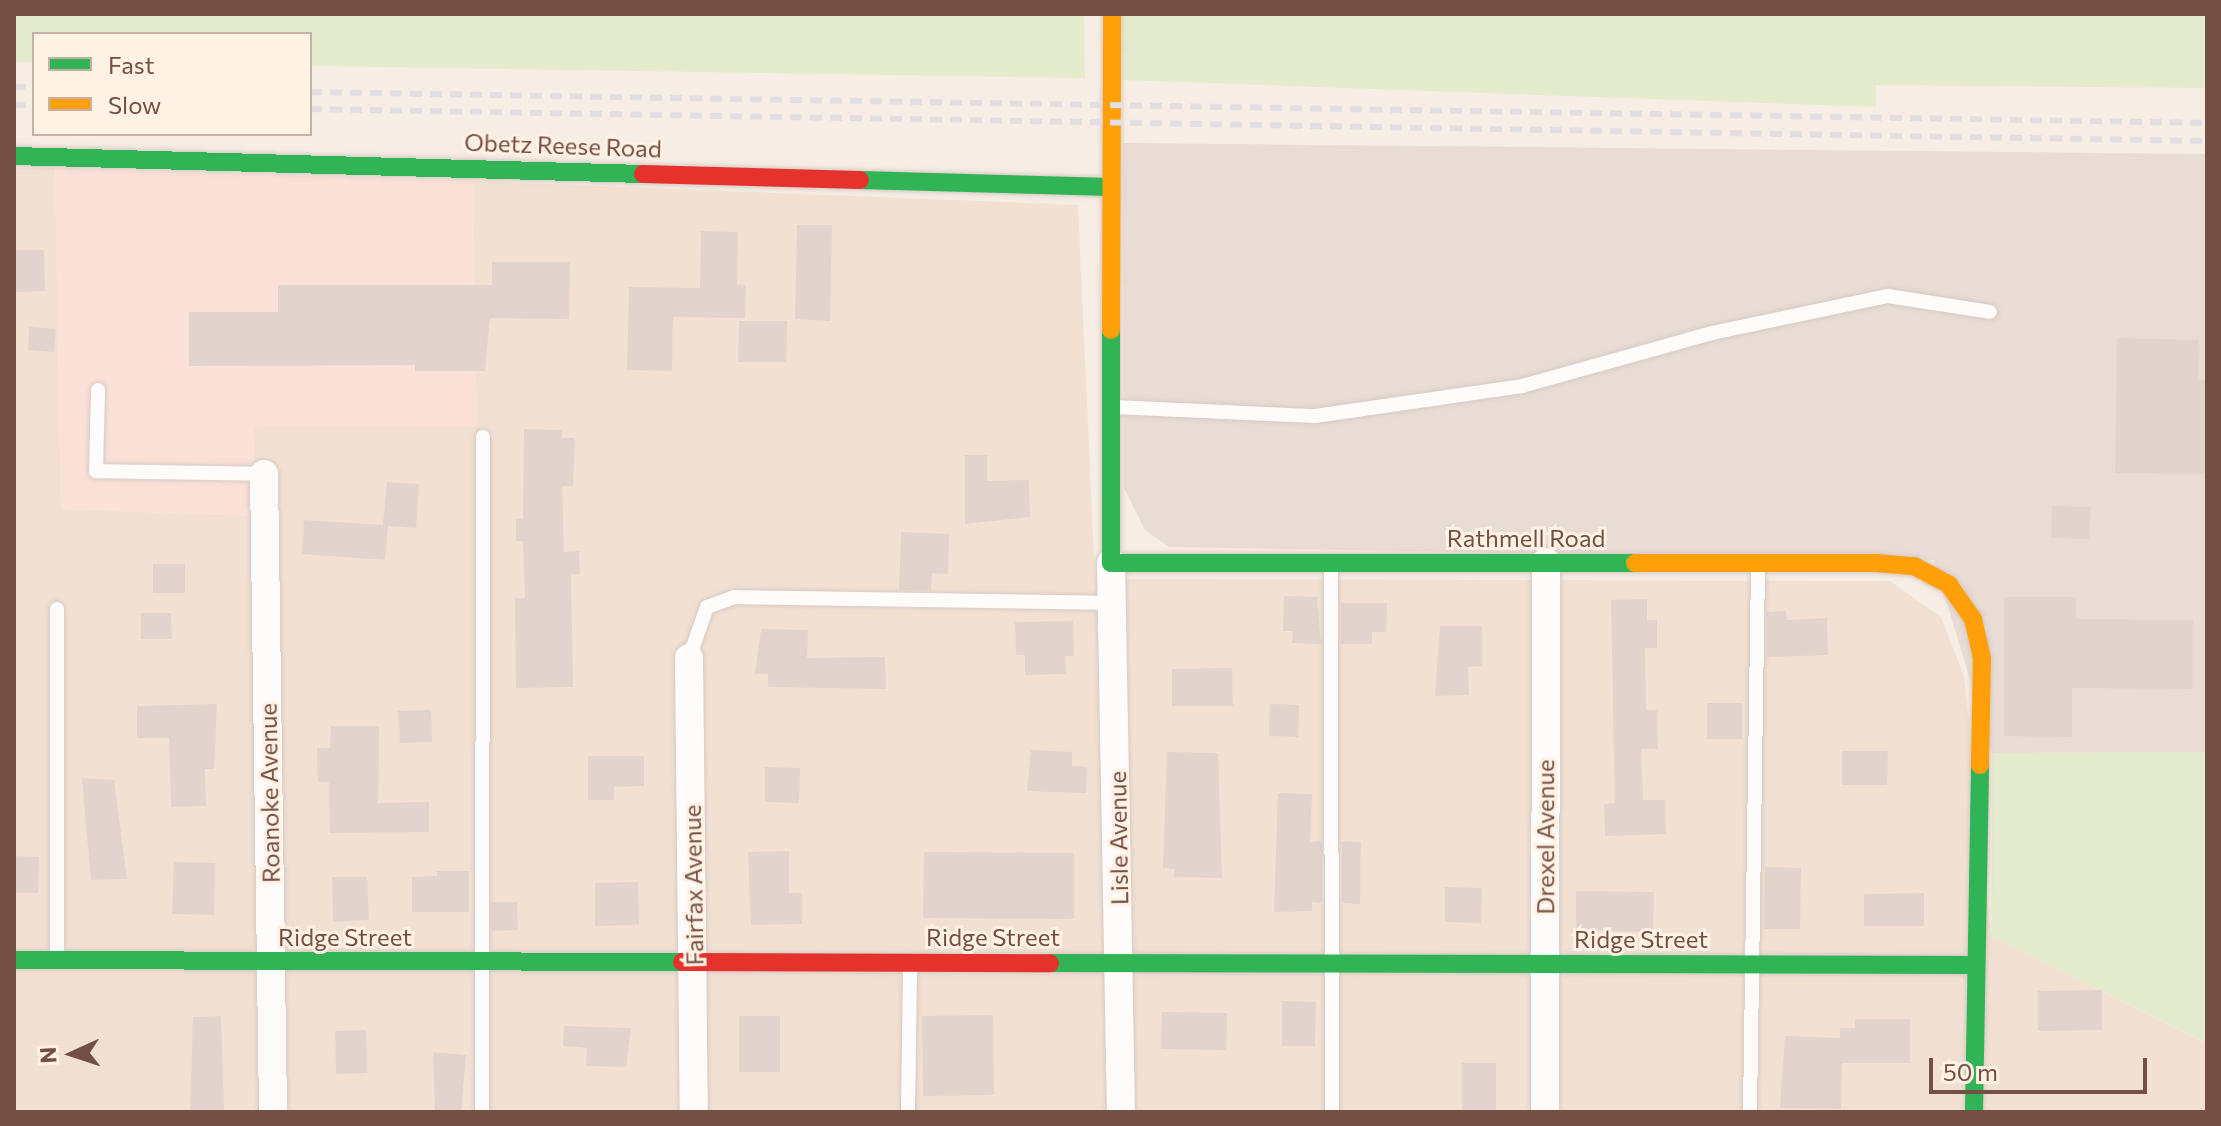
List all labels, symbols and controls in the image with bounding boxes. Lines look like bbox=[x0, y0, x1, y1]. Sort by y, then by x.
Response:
legend bbox=[32, 32, 312, 136]
text: Fast bbox=[108, 50, 155, 79]
text: Slow bbox=[108, 90, 161, 119]
street label: Obetz Reese Road bbox=[464, 127, 662, 163]
street label: Rathmell Road bbox=[1447, 524, 1605, 552]
street label: Roanoke Avenue bbox=[253, 703, 285, 883]
street label: Drexel Avenue bbox=[1531, 759, 1559, 915]
street label: Lisle Avenue bbox=[1102, 771, 1134, 905]
street label: Fairfax Avenue bbox=[677, 804, 709, 966]
street label: Ridge Street bbox=[278, 923, 412, 951]
street label: Ridge Street bbox=[926, 923, 1060, 951]
street label: Ridge Street bbox=[1574, 925, 1708, 953]
north arrow bbox=[32, 1014, 112, 1094]
scale bar bbox=[1933, 1042, 2151, 1092]
text: N bbox=[34, 1046, 61, 1064]
text: 50 m bbox=[1943, 1057, 1998, 1086]

